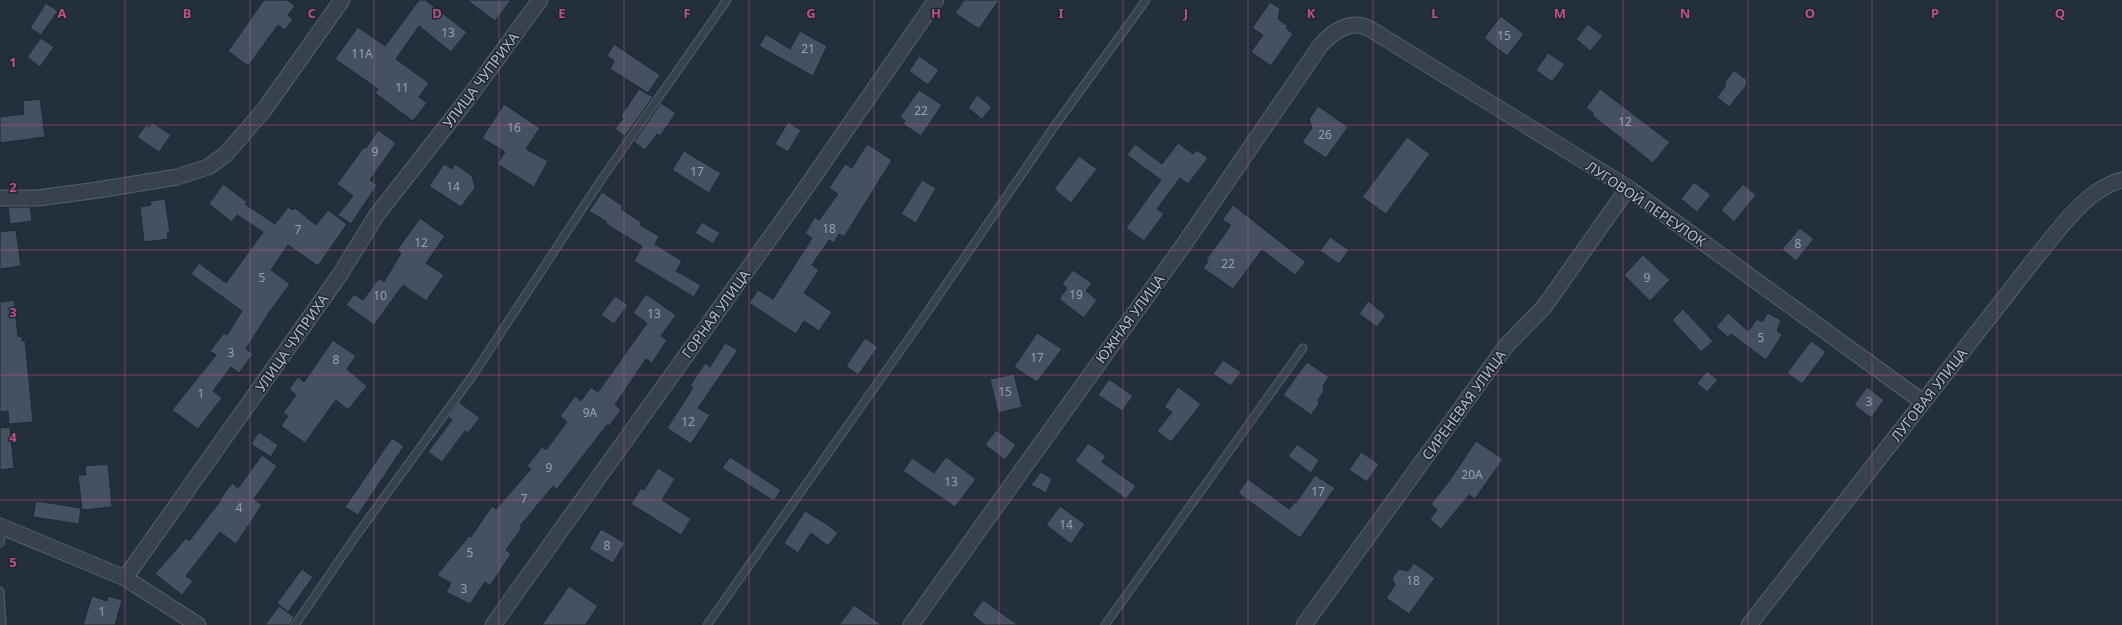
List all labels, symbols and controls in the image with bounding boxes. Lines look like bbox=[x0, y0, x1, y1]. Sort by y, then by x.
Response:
text: A bbox=[58, 4, 67, 22]
text: B bbox=[183, 4, 191, 22]
text: C bbox=[308, 4, 316, 22]
text: D bbox=[432, 4, 442, 22]
text: E bbox=[558, 4, 566, 22]
text: F bbox=[683, 4, 691, 22]
text: G bbox=[806, 4, 816, 22]
text: H bbox=[931, 4, 941, 22]
text: I bbox=[1058, 4, 1064, 22]
text: J bbox=[1183, 4, 1188, 22]
text: K bbox=[1307, 4, 1316, 22]
text: L bbox=[1431, 4, 1439, 22]
text: M bbox=[1554, 4, 1566, 22]
text: N bbox=[1680, 4, 1690, 22]
text: O bbox=[1805, 4, 1815, 22]
text: P bbox=[1931, 4, 1939, 22]
text: Q bbox=[2055, 4, 2065, 22]
house number: 13 bbox=[441, 24, 455, 41]
house number: 15 bbox=[1497, 27, 1511, 44]
street label: УЛИЦА ЧУПРИХА bbox=[438, 28, 523, 131]
house number: 21 bbox=[801, 40, 815, 57]
house number: 11А bbox=[351, 45, 373, 62]
text: 1 bbox=[9, 53, 17, 71]
house number: 11 bbox=[395, 79, 409, 96]
house number: 22 bbox=[914, 102, 928, 119]
house number: 12 bbox=[1618, 113, 1632, 130]
house number: 16 bbox=[507, 119, 521, 136]
house number: 26 bbox=[1318, 126, 1332, 143]
house number: 9 bbox=[372, 143, 379, 160]
street label: ЛУГОВОЙ ПЕРЕУЛОК bbox=[1583, 156, 1710, 251]
house number: 17 bbox=[690, 163, 704, 180]
text: 2 bbox=[9, 178, 17, 196]
house number: 14 bbox=[446, 178, 460, 195]
house number: 18 bbox=[822, 220, 836, 237]
house number: 7 bbox=[295, 221, 302, 238]
house number: 12 bbox=[414, 234, 428, 251]
house number: 8 bbox=[1795, 235, 1802, 252]
house number: 22 bbox=[1221, 255, 1235, 272]
street label: ГОРНАЯ УЛИЦА bbox=[677, 266, 754, 362]
house number: 5 bbox=[259, 269, 266, 286]
house number: 9 bbox=[1644, 269, 1651, 286]
street label: ЮЖНАЯ УЛИЦА bbox=[1091, 270, 1168, 367]
house number: 19 bbox=[1069, 286, 1083, 303]
house number: 10 bbox=[373, 287, 387, 304]
street label: УЛИЦА ЧУПРИХА bbox=[251, 290, 332, 395]
text: 3 bbox=[9, 303, 17, 321]
house number: 13 bbox=[647, 305, 661, 322]
house number: 5 bbox=[1758, 329, 1765, 346]
house number: 3 bbox=[228, 344, 235, 361]
street label: ЛУГОВАЯ УЛИЦА bbox=[1886, 344, 1971, 445]
street label: СИРЕНЕВАЯ УЛИЦА bbox=[1417, 346, 1510, 464]
house number: 17 bbox=[1030, 349, 1044, 366]
house number: 8 bbox=[333, 351, 340, 368]
house number: 15 bbox=[998, 383, 1012, 400]
house number: 1 bbox=[198, 385, 204, 402]
house number: 3 bbox=[1866, 393, 1873, 410]
house number: 9А bbox=[583, 404, 598, 421]
house number: 12 bbox=[681, 413, 695, 430]
text: 4 bbox=[9, 428, 17, 446]
house number: 9 bbox=[546, 459, 553, 476]
house number: 20А bbox=[1461, 466, 1483, 483]
house number: 13 bbox=[944, 473, 958, 490]
house number: 17 bbox=[1311, 483, 1325, 500]
house number: 7 bbox=[521, 490, 528, 507]
house number: 4 bbox=[236, 499, 243, 516]
house number: 14 bbox=[1059, 516, 1073, 533]
house number: 8 bbox=[604, 537, 611, 554]
house number: 5 bbox=[467, 544, 474, 561]
text: 5 bbox=[9, 553, 17, 571]
house number: 18 bbox=[1406, 572, 1420, 589]
house number: 3 bbox=[461, 580, 468, 597]
house number: 1 bbox=[99, 603, 105, 620]

